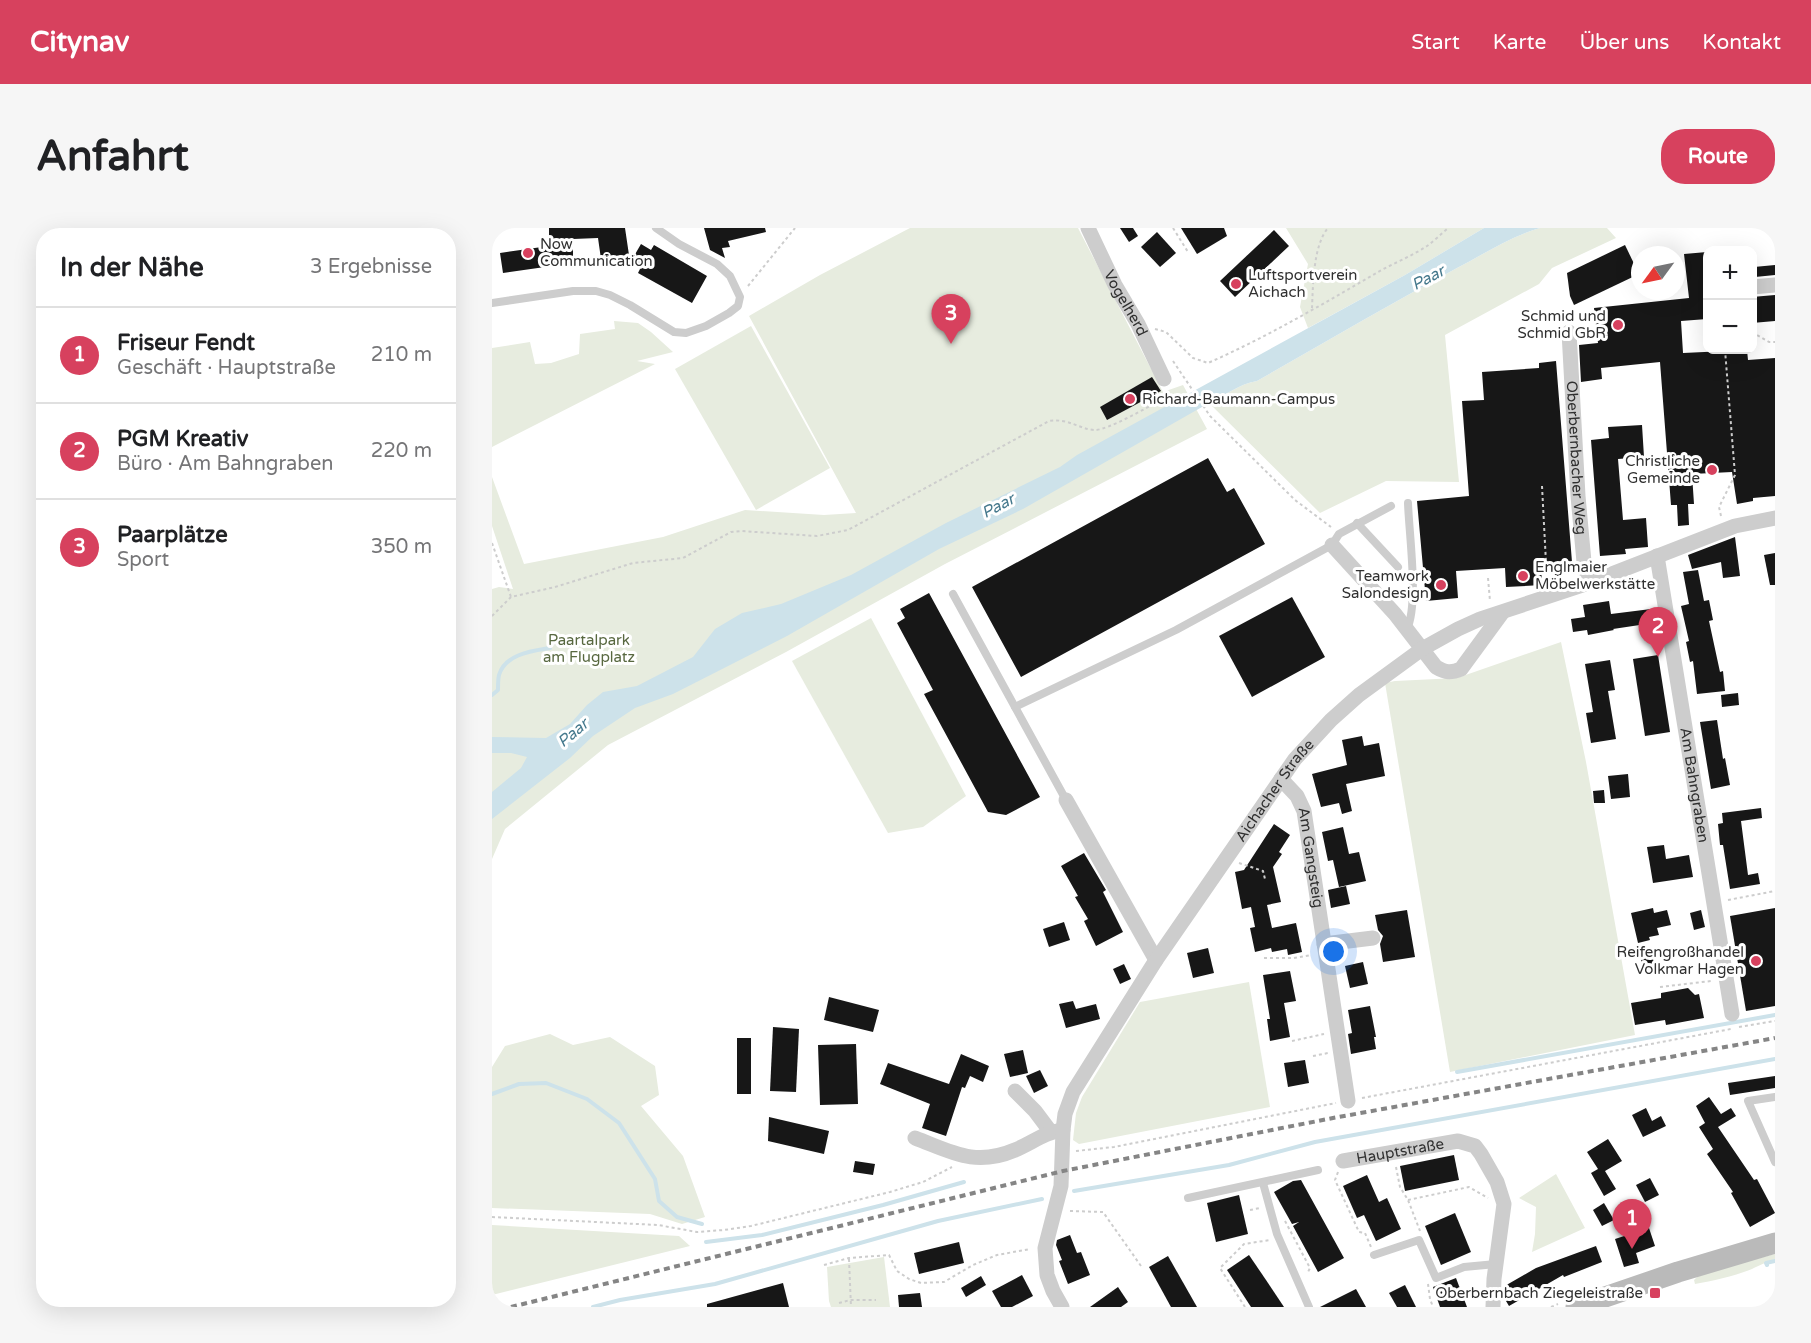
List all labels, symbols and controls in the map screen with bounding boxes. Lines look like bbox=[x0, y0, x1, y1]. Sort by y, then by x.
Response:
text: Citynav bbox=[30, 25, 129, 59]
text: Start bbox=[1411, 30, 1460, 55]
text: Karte bbox=[1493, 30, 1546, 55]
text: Über uns bbox=[1579, 30, 1669, 55]
text: Kontakt bbox=[1702, 30, 1781, 55]
button: Route bbox=[1661, 129, 1775, 184]
text: Anfahrt bbox=[36, 131, 189, 182]
place label: Now Communication bbox=[540, 235, 653, 270]
marker: Now Communication bbox=[521, 246, 535, 260]
north arrow bbox=[1631, 246, 1685, 300]
map controls bbox=[1703, 246, 1757, 354]
button: + bbox=[1703, 246, 1757, 300]
text: In der Nähe bbox=[60, 252, 204, 283]
text: 3 Ergebnisse bbox=[310, 255, 432, 279]
water label: Paar bbox=[1408, 260, 1450, 295]
place label: Luftsportverein Aichach bbox=[1248, 266, 1358, 301]
street label: Vogelherd bbox=[1100, 267, 1151, 339]
marker: Luftsportverein Aichach bbox=[1229, 277, 1243, 291]
pin: 3 bbox=[932, 294, 970, 344]
button: − bbox=[1703, 300, 1757, 354]
place label: Schmid und Schmid GbR bbox=[1517, 307, 1606, 342]
marker: Schmid und Schmid GbR bbox=[1611, 318, 1625, 332]
text: Friseur Fendt bbox=[117, 330, 255, 356]
text: 1 bbox=[73, 343, 86, 367]
text: 210 m bbox=[371, 343, 432, 367]
text: Geschäft · Hauptstraße bbox=[117, 356, 336, 380]
street label: Oberbernbacher Weg bbox=[1563, 380, 1590, 536]
place label: Richard-Baumann-Campus bbox=[1142, 390, 1335, 408]
marker: Richard-Baumann-Campus bbox=[1123, 392, 1137, 406]
text: PGM Kreativ bbox=[117, 426, 248, 452]
text: 2 bbox=[73, 439, 86, 463]
text: 220 m bbox=[371, 439, 432, 463]
text: Büro · Am Bahngraben bbox=[117, 452, 333, 476]
place label: Christliche Gemeinde bbox=[1625, 452, 1700, 487]
marker: Christliche Gemeinde bbox=[1705, 463, 1719, 477]
water label: Paar bbox=[978, 488, 1020, 523]
text: Paarplätze bbox=[117, 522, 228, 548]
text: 3 bbox=[73, 535, 86, 559]
text: 350 m bbox=[371, 535, 432, 559]
text: Sport bbox=[117, 548, 169, 572]
place label: Englmaier Möbelwerkstätte bbox=[1535, 558, 1655, 593]
place label: Teamwork Salondesign bbox=[1342, 567, 1429, 602]
marker: Englmaier Möbelwerkstätte bbox=[1516, 569, 1530, 583]
marker: Teamwork Salondesign bbox=[1434, 578, 1448, 592]
pin: 2 bbox=[1638, 608, 1678, 657]
park label: Paartalpark am Flugplatz bbox=[543, 631, 635, 666]
water label: Paar bbox=[553, 713, 594, 752]
street label: Am Bahngraben bbox=[1676, 726, 1713, 844]
street label: Aichacher Straße bbox=[1232, 736, 1318, 845]
street label: Am Gangsteig bbox=[1295, 806, 1328, 909]
your location bbox=[1319, 937, 1348, 966]
place label: Reifengroßhandel Volkmar Hagen bbox=[1617, 943, 1744, 978]
marker: Reifengroßhandel Volkmar Hagen bbox=[1749, 954, 1763, 968]
street label: Hauptstraße bbox=[1355, 1135, 1445, 1168]
pin: 1 bbox=[1612, 1200, 1652, 1249]
place label: Oberbernbach Ziegeleistraße bbox=[1435, 1284, 1643, 1302]
marker: Oberbernbach Ziegeleistraße bbox=[1648, 1286, 1662, 1300]

